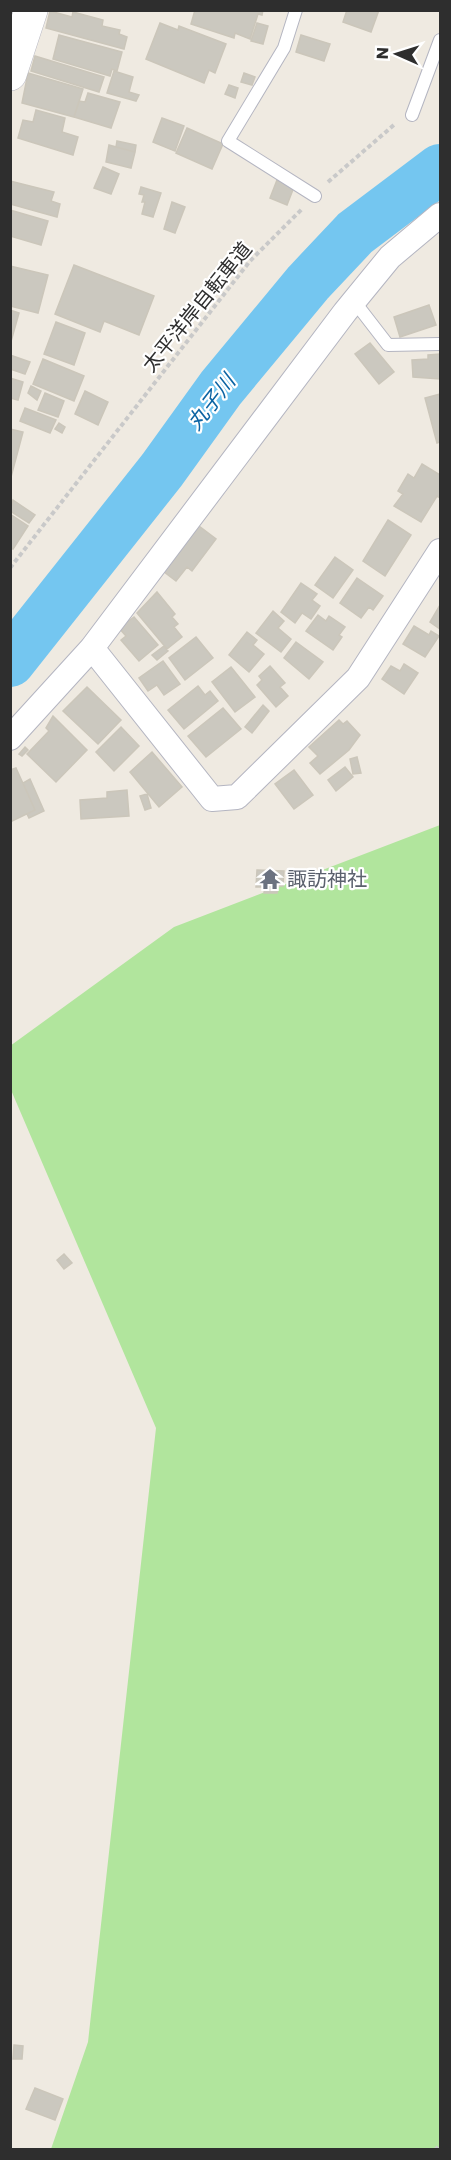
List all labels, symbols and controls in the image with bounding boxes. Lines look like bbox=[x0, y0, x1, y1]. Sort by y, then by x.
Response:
north arrow bbox=[367, 24, 427, 84]
text: N bbox=[371, 47, 394, 60]
street label: 太平洋岸自転車道 bbox=[136, 236, 258, 378]
water label: 丸子川 bbox=[180, 367, 243, 436]
place label: 諏訪神社 bbox=[287, 865, 367, 893]
temple icon: 諏訪神社 bbox=[258, 867, 282, 891]

